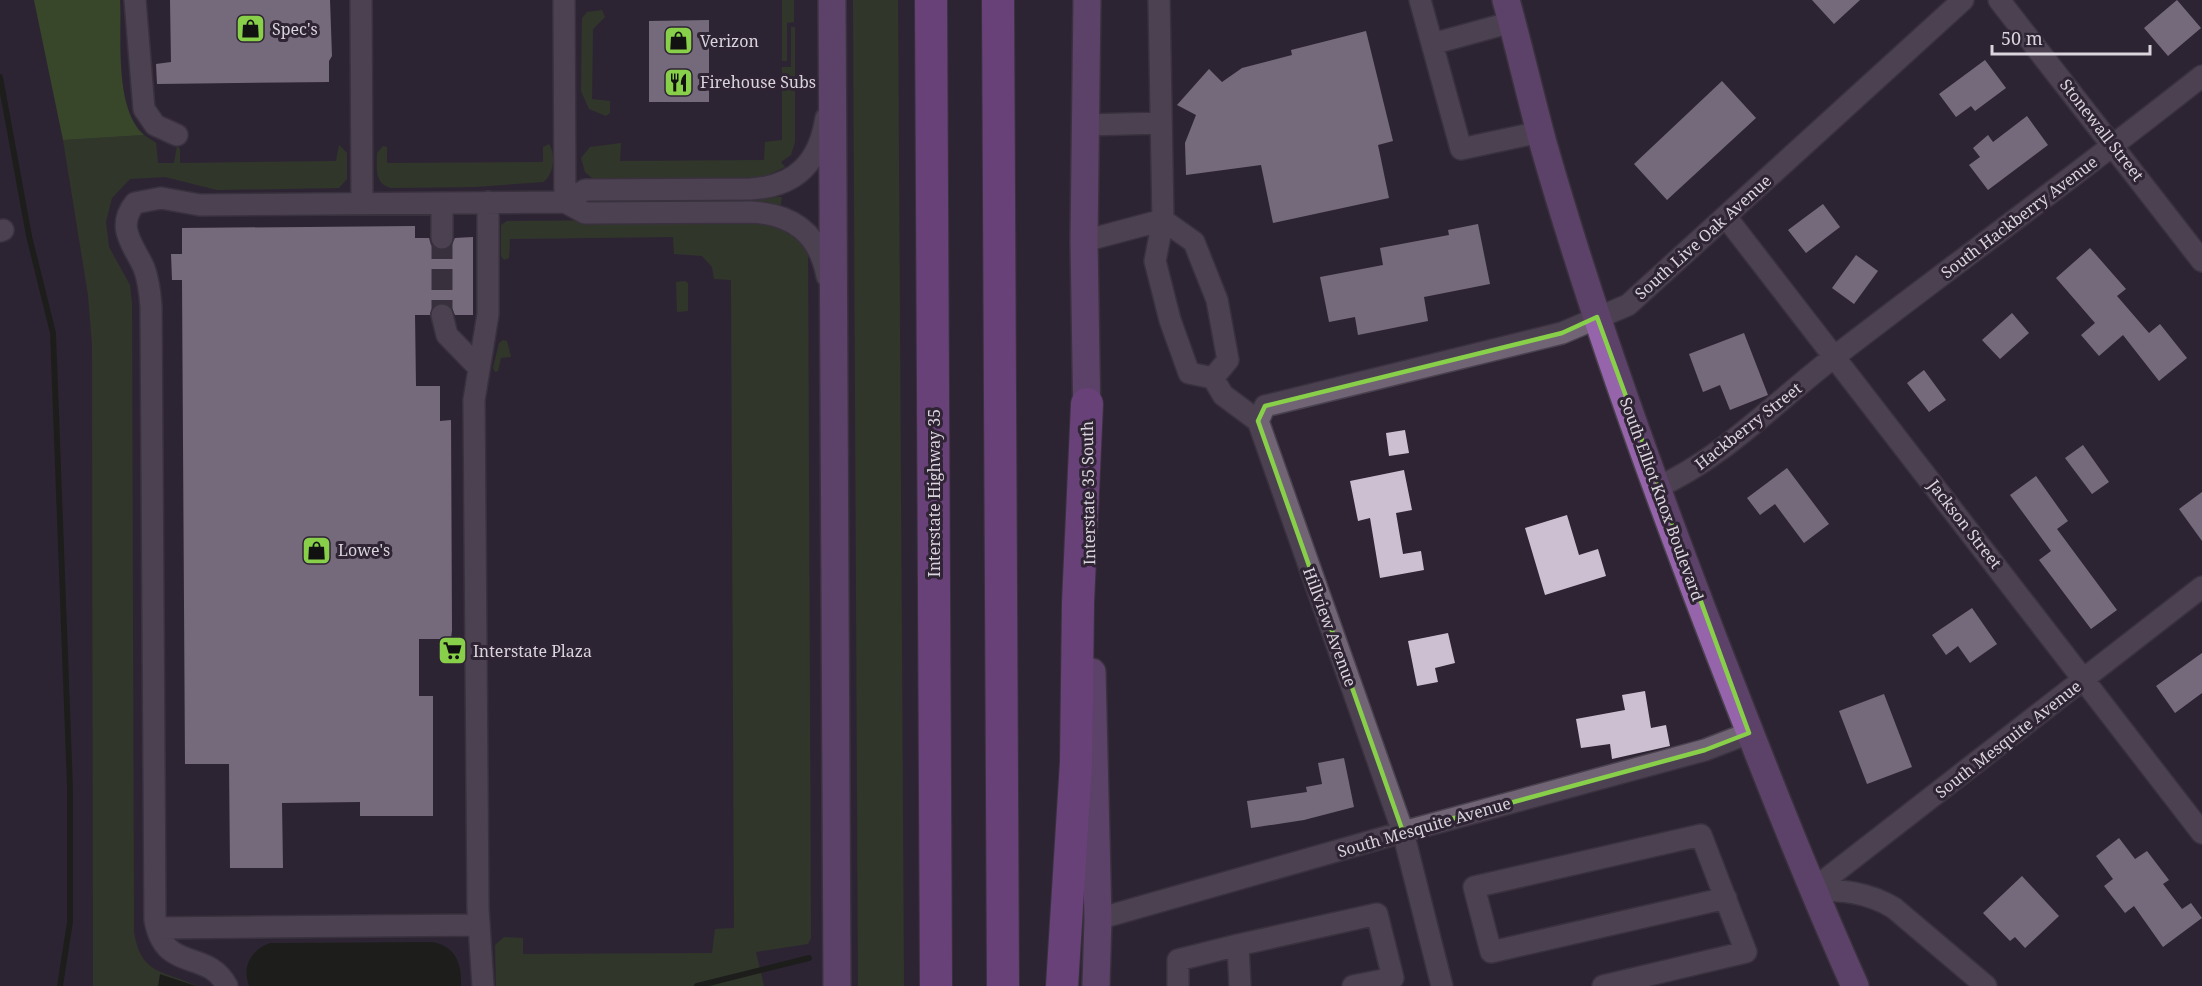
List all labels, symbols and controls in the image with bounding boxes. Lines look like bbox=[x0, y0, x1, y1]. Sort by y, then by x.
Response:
shop icon: Spec's bbox=[235, 13, 267, 45]
place label: Spec's bbox=[272, 18, 318, 40]
scale bar bbox=[1992, 18, 2150, 56]
shop icon: Verizon bbox=[663, 25, 695, 57]
text: 50 m bbox=[2001, 26, 2043, 50]
place label: Verizon bbox=[700, 30, 759, 52]
restaurant icon: Firehouse Subs bbox=[663, 66, 695, 98]
place label: Firehouse Subs bbox=[700, 71, 816, 93]
street label: Stonewall Street bbox=[2055, 74, 2149, 186]
street label: South Hackberry Avenue bbox=[1936, 151, 2102, 283]
street label: South Live Oak Avenue bbox=[1630, 170, 1776, 304]
street label: Hackberry Street bbox=[1690, 377, 1806, 475]
street label: South Elliot Knox Boulevard bbox=[1615, 394, 1709, 604]
street label: Interstate Highway 35 bbox=[923, 409, 945, 577]
street label: Interstate 35 South bbox=[1076, 421, 1100, 565]
street label: Jackson Street bbox=[1923, 474, 2007, 573]
shop icon: Lowe's bbox=[301, 534, 333, 566]
place label: Lowe's bbox=[338, 539, 390, 561]
street label: Hillview Avenue bbox=[1298, 564, 1362, 690]
supermarket icon: Interstate Plaza bbox=[436, 635, 468, 667]
place label: Interstate Plaza bbox=[473, 640, 592, 662]
street label: South Mesquite Avenue bbox=[1931, 675, 2085, 803]
street label: South Mesquite Avenue bbox=[1335, 792, 1513, 862]

